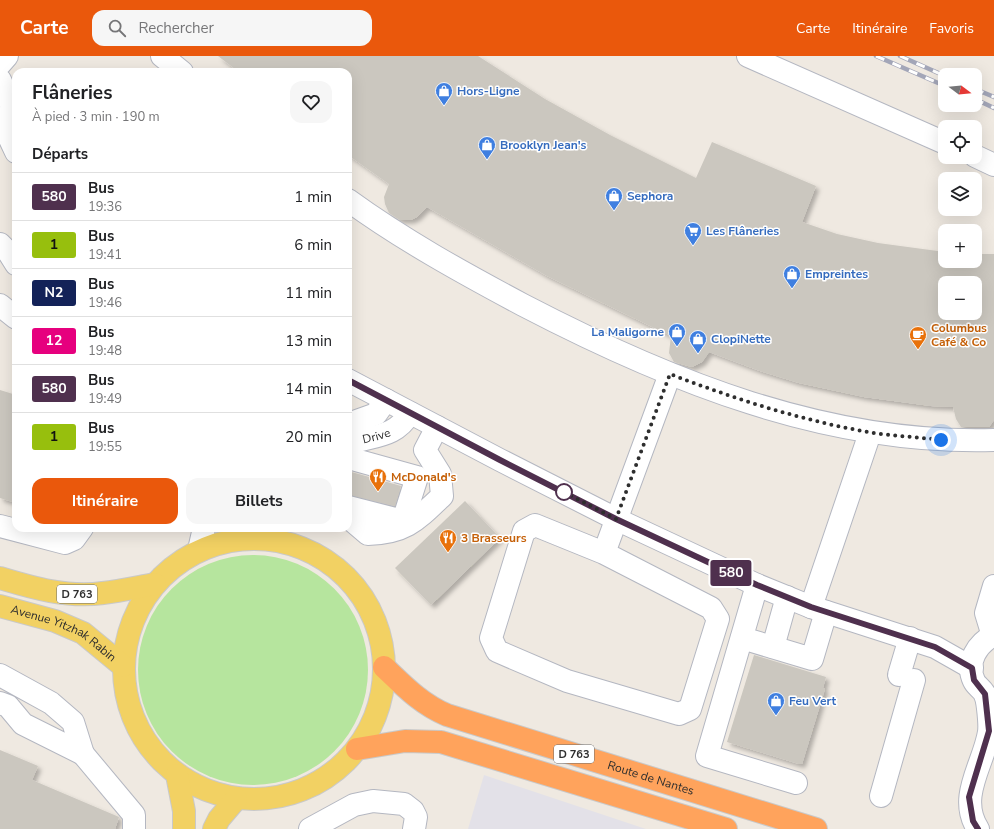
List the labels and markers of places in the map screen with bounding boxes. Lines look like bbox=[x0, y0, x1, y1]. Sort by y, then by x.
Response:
shop icon: Hors-Ligne bbox=[434, 81, 454, 106]
place label: Hors-Ligne bbox=[457, 83, 520, 99]
shop icon: Brooklyn Jean's bbox=[477, 135, 497, 160]
place label: Brooklyn Jean's bbox=[500, 137, 587, 153]
shop icon: Sephora bbox=[604, 186, 624, 211]
place label: Sephora bbox=[627, 188, 673, 204]
supermarket icon: Les Flâneries bbox=[683, 221, 703, 246]
place label: Les Flâneries bbox=[706, 223, 779, 239]
shop icon: Empreintes bbox=[782, 264, 802, 289]
place label: Empreintes bbox=[805, 266, 868, 282]
place label: Columbus Café & Co bbox=[931, 320, 987, 350]
shop icon: La Maligorne bbox=[667, 322, 687, 347]
place label: La Maligorne bbox=[591, 324, 664, 340]
cafe icon: Columbus Café & Co bbox=[908, 325, 928, 350]
shop icon: ClopiNette bbox=[688, 329, 708, 354]
place label: ClopiNette bbox=[711, 331, 771, 347]
restaurant icon: McDonald's bbox=[368, 467, 388, 492]
place label: McDonald's bbox=[391, 469, 457, 485]
unlabelled marker bbox=[555, 483, 573, 501]
restaurant icon: 3 Brasseurs bbox=[438, 528, 458, 553]
place label: 3 Brasseurs bbox=[461, 530, 527, 546]
shop icon: Feu Vert bbox=[766, 691, 786, 716]
place label: Feu Vert bbox=[789, 693, 837, 709]

